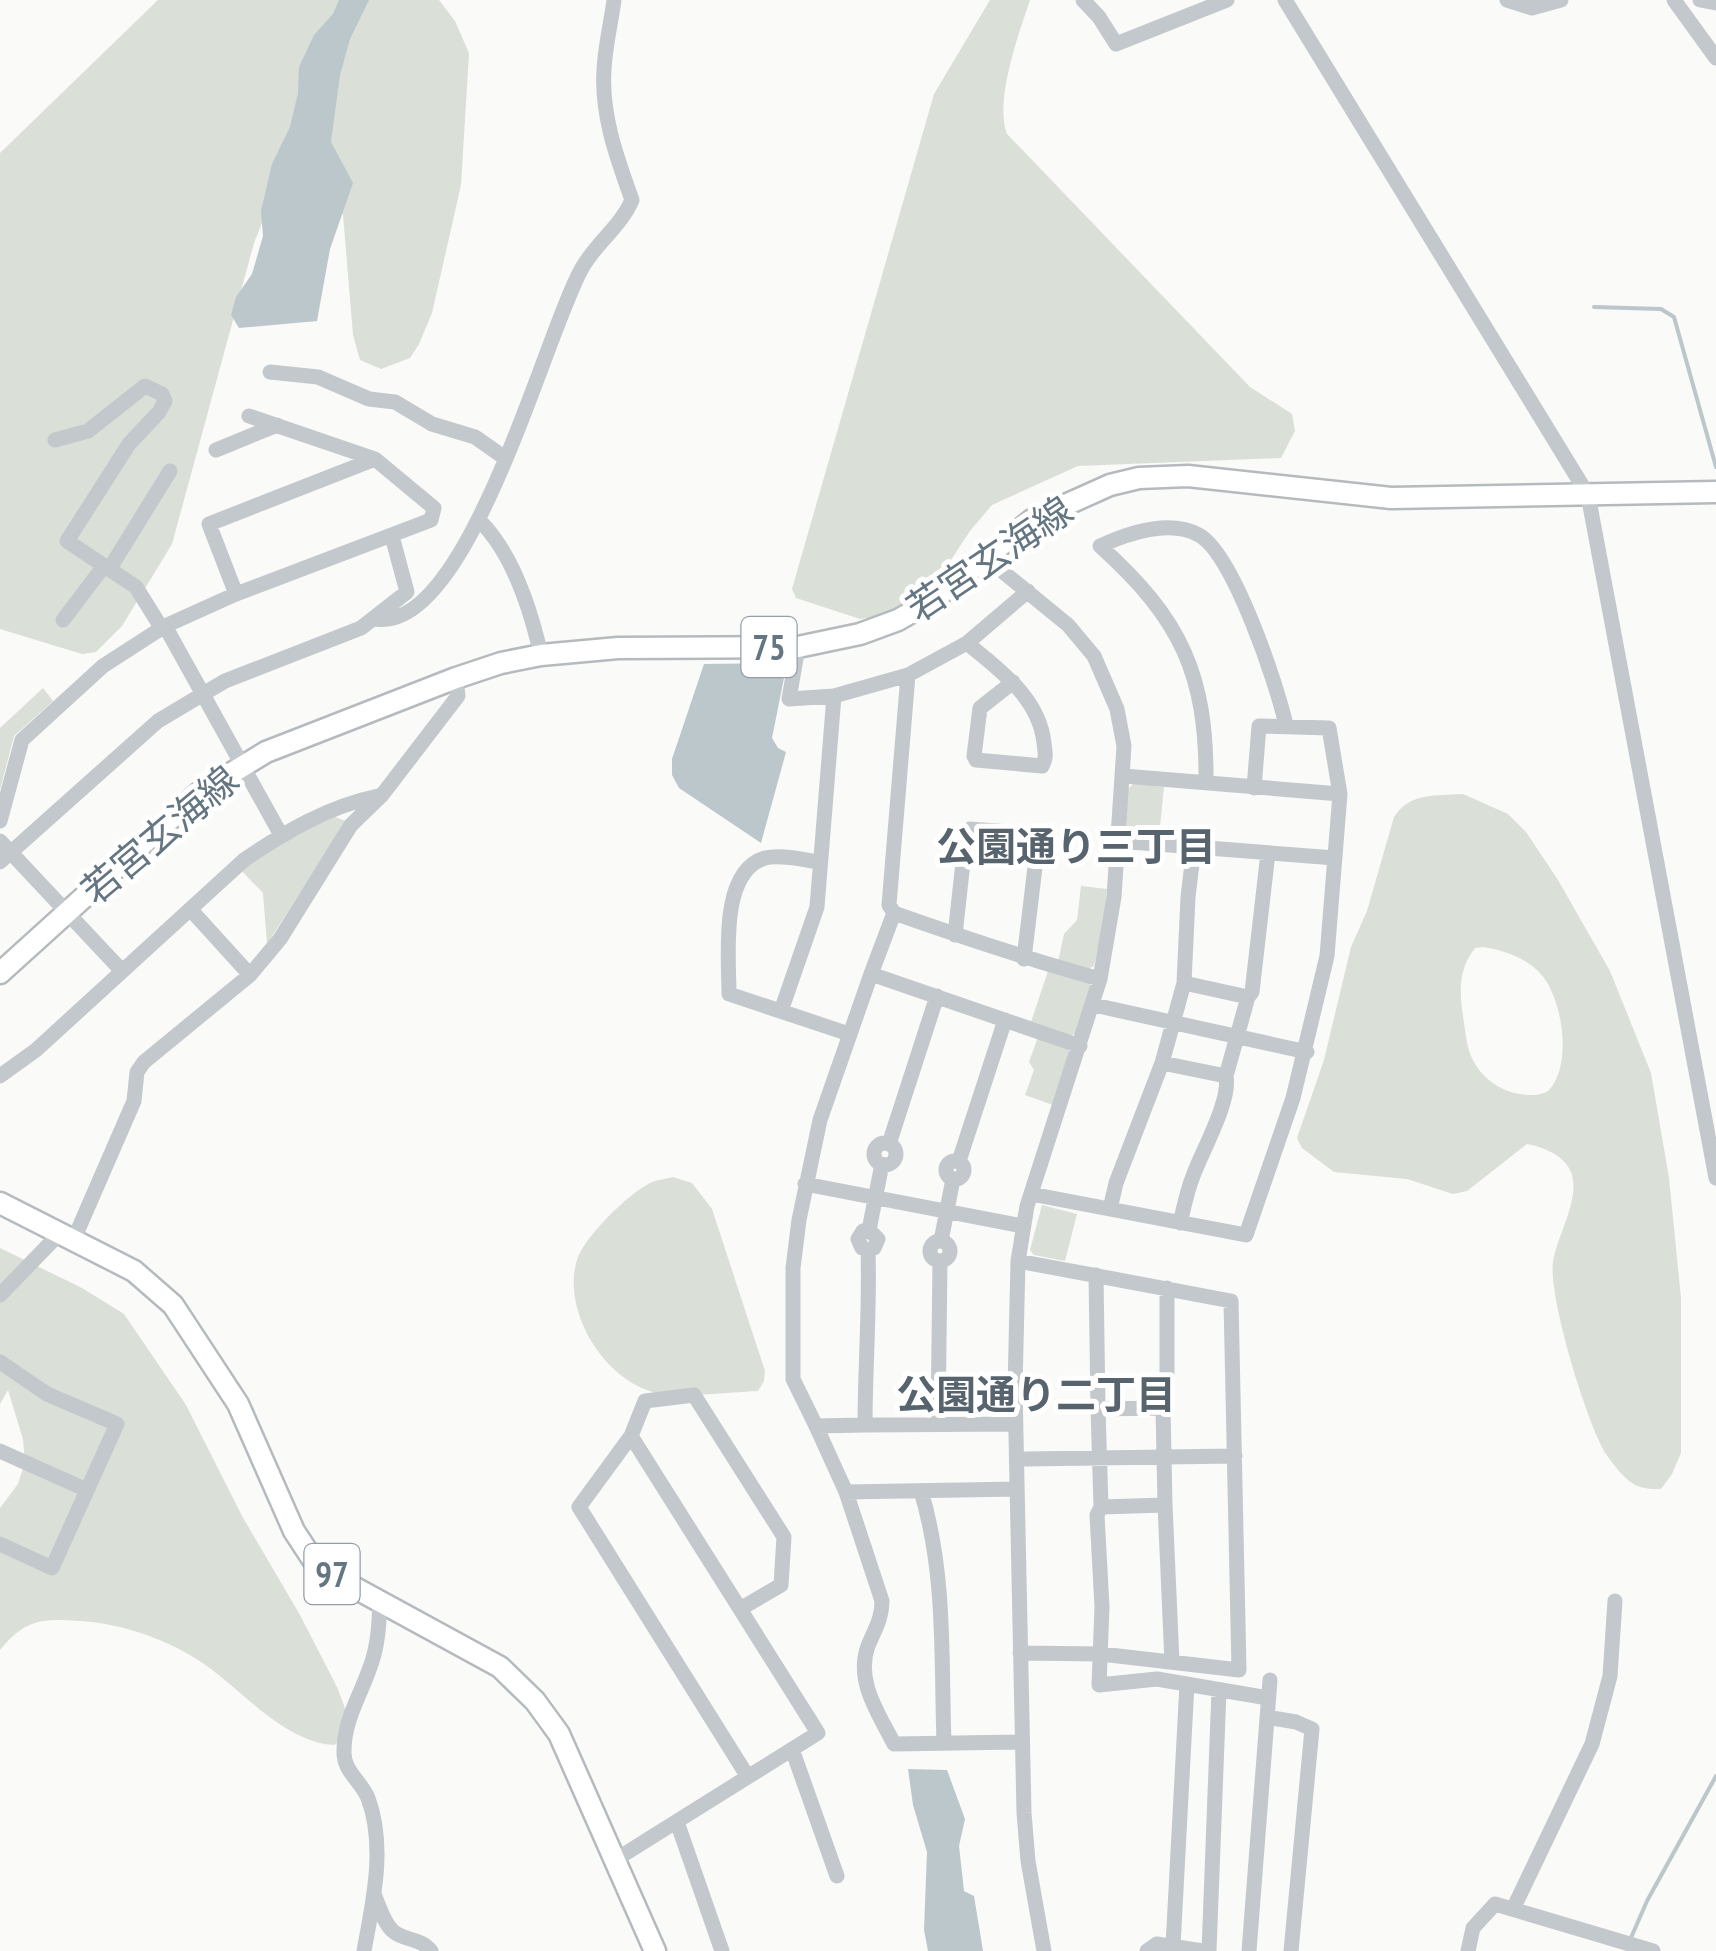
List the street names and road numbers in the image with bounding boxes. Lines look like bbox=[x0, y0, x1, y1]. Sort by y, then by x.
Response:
street label: 若宮玄海線 bbox=[897, 485, 1081, 631]
road number: 75 bbox=[742, 617, 796, 677]
street label: 若宮玄海線 bbox=[70, 754, 248, 914]
road number: 97 bbox=[304, 1544, 360, 1604]

